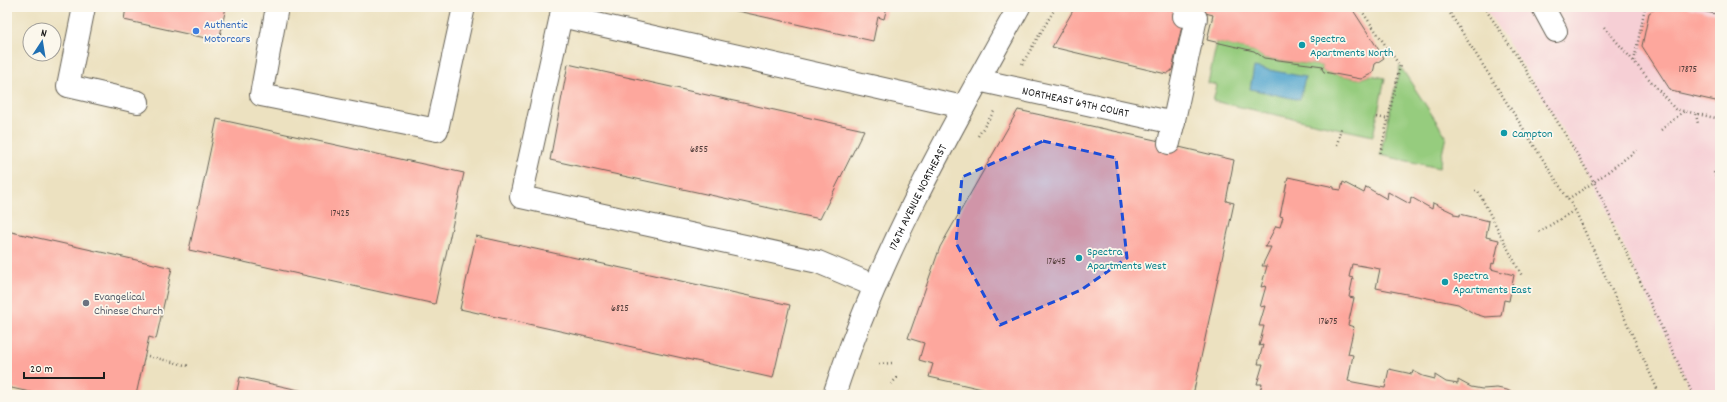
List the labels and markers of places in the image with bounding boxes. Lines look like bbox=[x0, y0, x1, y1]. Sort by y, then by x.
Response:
place label: Authentic Motorcars bbox=[204, 17, 251, 48]
marker: Authentic Motorcars bbox=[191, 26, 201, 36]
place label: Spectra Apartments North bbox=[1310, 31, 1394, 62]
marker: Spectra Apartments North bbox=[1297, 40, 1307, 50]
place label: Campton bbox=[1512, 126, 1553, 143]
marker: Campton bbox=[1499, 128, 1509, 138]
place label: Spectra Apartments West bbox=[1087, 244, 1167, 275]
marker: Spectra Apartments West bbox=[1074, 253, 1084, 263]
place label: Spectra Apartments East bbox=[1453, 268, 1532, 299]
marker: Spectra Apartments East bbox=[1440, 277, 1450, 287]
place label: Evangelical Chinese Church bbox=[94, 289, 163, 320]
marker: Evangelical Chinese Church bbox=[81, 298, 91, 308]

